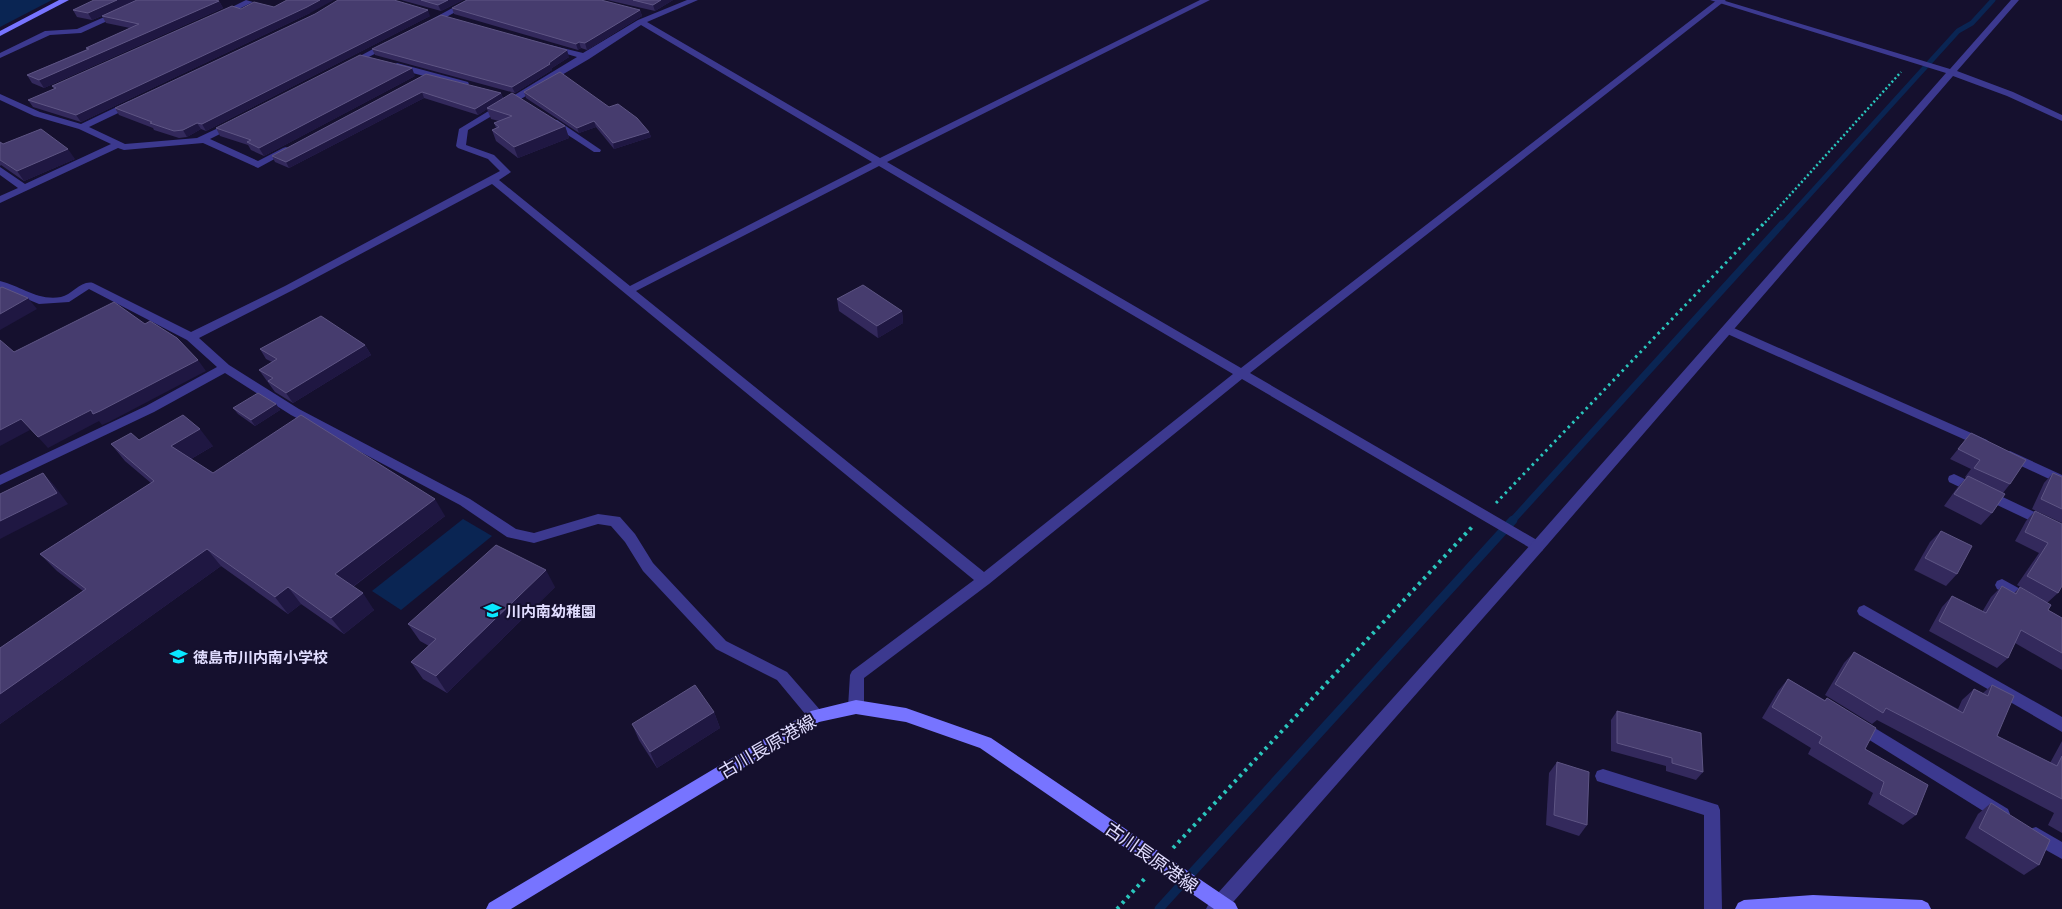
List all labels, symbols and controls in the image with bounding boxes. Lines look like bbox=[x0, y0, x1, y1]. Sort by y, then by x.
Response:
school or university icon: 川内南幼稚園 bbox=[482, 601, 502, 621]
place label: 川内南幼稚園 bbox=[506, 602, 596, 620]
school or university icon: 徳島市川内南小学校 bbox=[169, 647, 189, 667]
place label: 徳島市川内南小学校 bbox=[193, 648, 328, 666]
street label: 古川長原港線 bbox=[715, 709, 819, 783]
street label: 古川長原港線 bbox=[1101, 817, 1203, 897]

